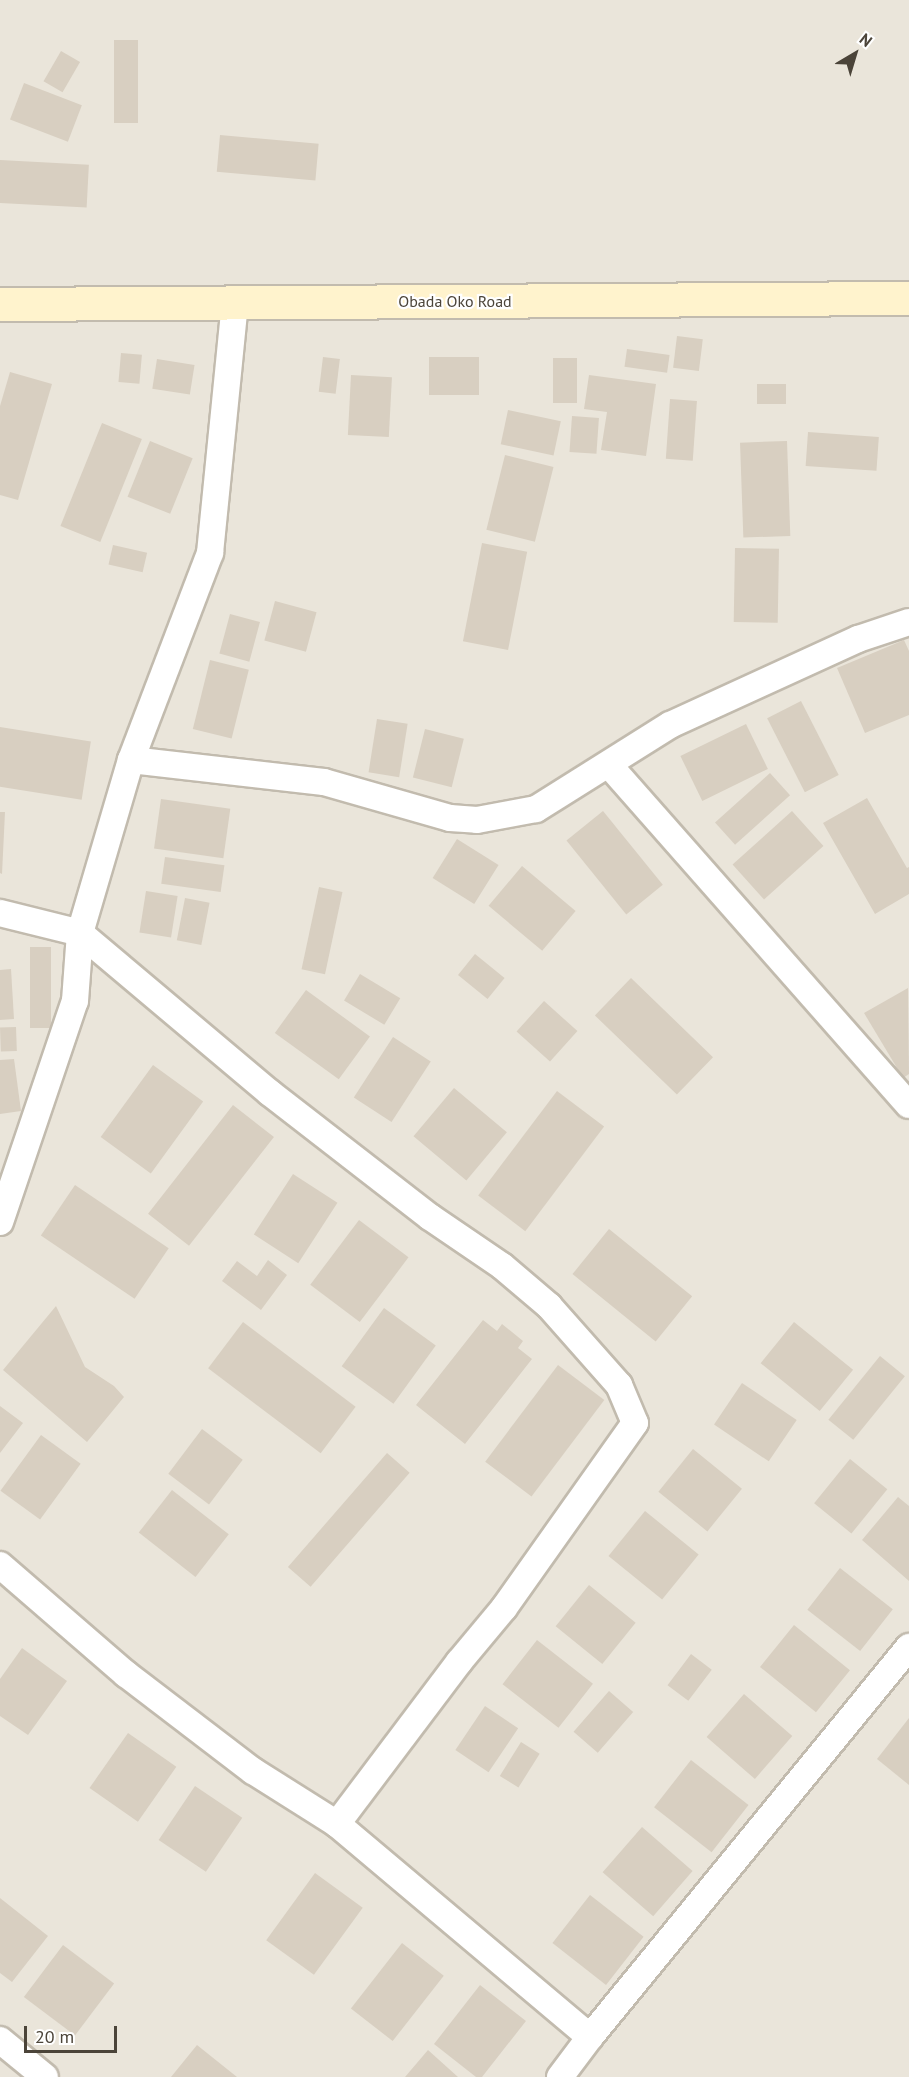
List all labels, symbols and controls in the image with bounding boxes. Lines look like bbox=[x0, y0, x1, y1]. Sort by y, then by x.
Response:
north arrow bbox=[825, 24, 885, 84]
text: N bbox=[856, 29, 876, 51]
street label: Obada Oko Road bbox=[398, 291, 512, 311]
scale bar bbox=[27, 2014, 120, 2052]
text: 20 m bbox=[35, 2025, 74, 2048]

